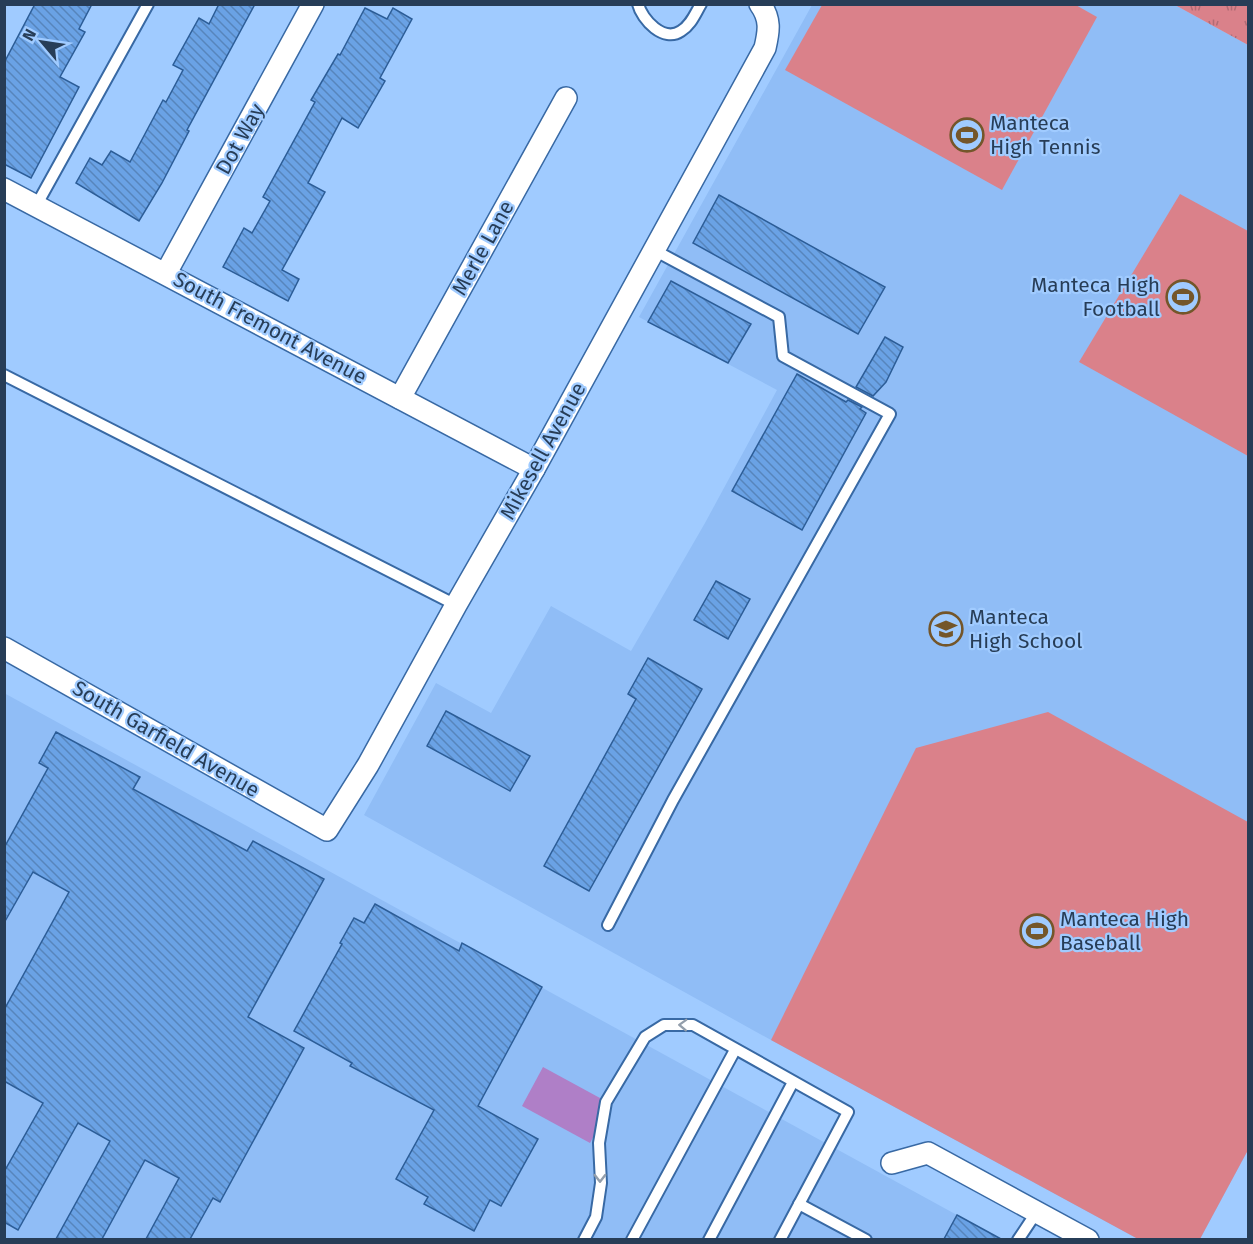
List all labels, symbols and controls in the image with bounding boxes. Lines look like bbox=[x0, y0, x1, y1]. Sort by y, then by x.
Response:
north arrow bbox=[12, 12, 72, 72]
text: N bbox=[18, 26, 40, 44]
street label: Dot Way bbox=[210, 98, 270, 179]
place label: Manteca High Tennis bbox=[990, 110, 1101, 160]
sports icon: Manteca High Tennis bbox=[949, 117, 985, 153]
street label: Merle Lane bbox=[446, 196, 520, 300]
street label: South Fremont Avenue bbox=[169, 266, 371, 390]
place label: Manteca High Football bbox=[1031, 272, 1160, 322]
sports icon: Manteca High Football bbox=[1165, 279, 1201, 315]
street label: Mikesell Avenue bbox=[495, 378, 591, 524]
place label: Manteca High School bbox=[969, 604, 1082, 654]
school or university icon: Manteca High School bbox=[928, 611, 964, 647]
street label: South Garfield Avenue bbox=[68, 675, 264, 803]
place label: Manteca High Baseball bbox=[1060, 906, 1189, 956]
sports icon: Manteca High Baseball bbox=[1019, 913, 1055, 949]
one-way arrow bbox=[679, 1019, 688, 1031]
one-way arrow bbox=[594, 1174, 606, 1183]

